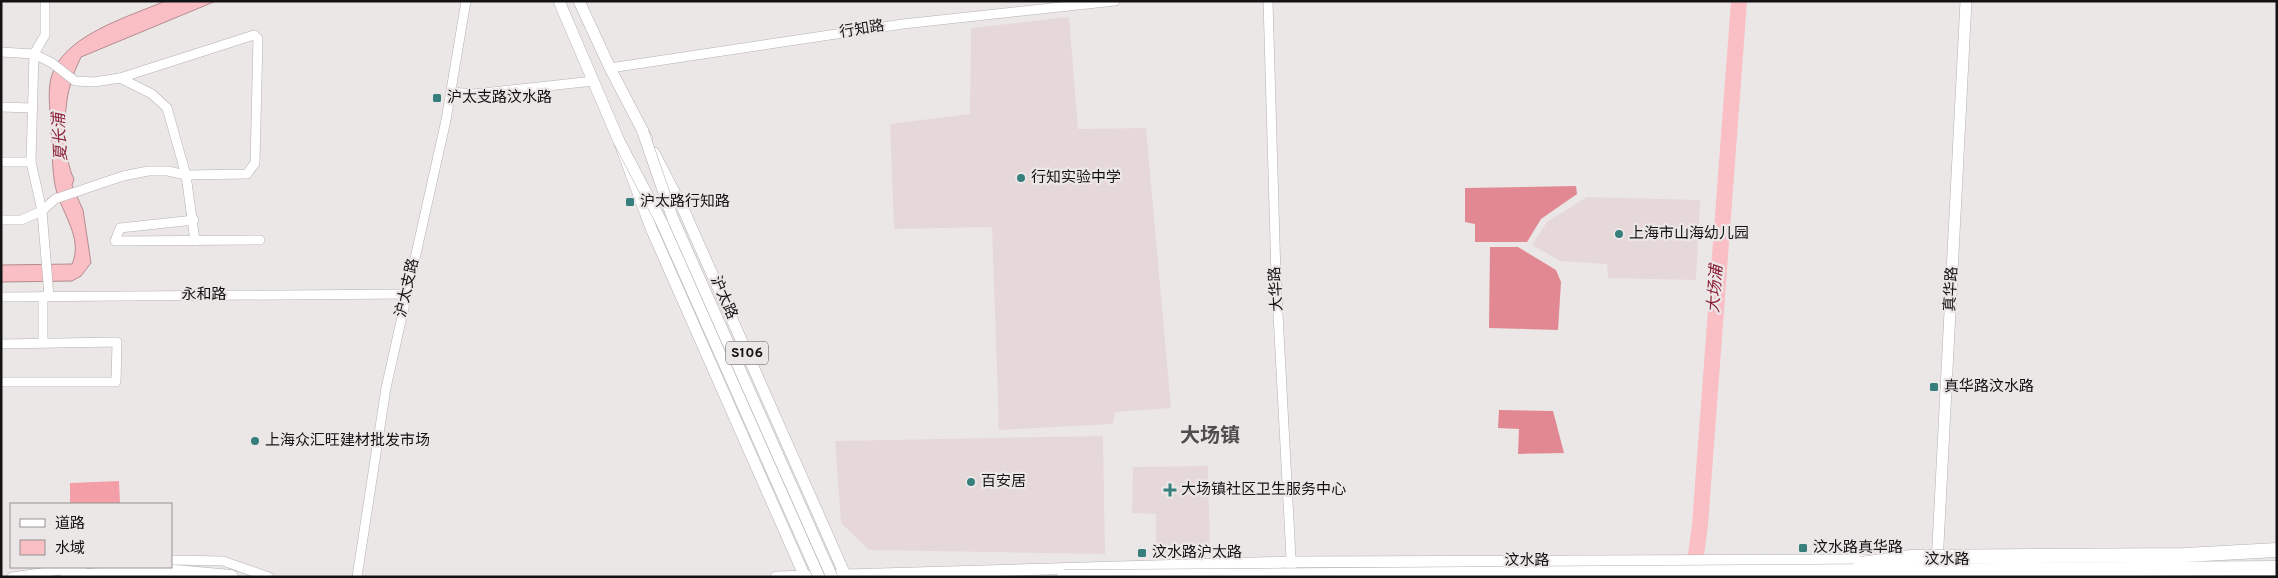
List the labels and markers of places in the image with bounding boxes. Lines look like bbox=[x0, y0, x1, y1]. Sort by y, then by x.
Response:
place label: 沪太支路汶水路 bbox=[447, 89, 552, 108]
marker: 沪太支路汶水路 bbox=[431, 92, 443, 104]
place label: 行知实验中学 bbox=[1031, 169, 1121, 188]
marker: 行知实验中学 bbox=[1015, 172, 1027, 184]
place label: 沪太路行知路 bbox=[640, 193, 730, 212]
marker: 沪太路行知路 bbox=[624, 196, 636, 208]
place label: 上海市山海幼儿园 bbox=[1629, 225, 1749, 244]
marker: 上海市山海幼儿园 bbox=[1613, 228, 1625, 240]
place label: 真华路汶水路 bbox=[1944, 377, 2034, 397]
marker: 真华路汶水路 bbox=[1928, 381, 1940, 393]
place label: 上海众汇旺建材批发市场 bbox=[265, 431, 430, 451]
marker: 上海众汇旺建材批发市场 bbox=[249, 435, 261, 447]
place label: 百安居 bbox=[981, 473, 1026, 492]
marker: 百安居 bbox=[965, 476, 977, 488]
place label: 大场镇社区卫生服务中心 bbox=[1181, 481, 1346, 500]
marker: 大场镇社区卫生服务中心 bbox=[1163, 483, 1177, 497]
place label: 汶水路真华路 bbox=[1813, 538, 1903, 558]
marker: 汶水路真华路 bbox=[1797, 542, 1809, 554]
place label: 汶水路沪太路 bbox=[1152, 544, 1242, 563]
marker: 汶水路沪太路 bbox=[1136, 547, 1148, 559]

